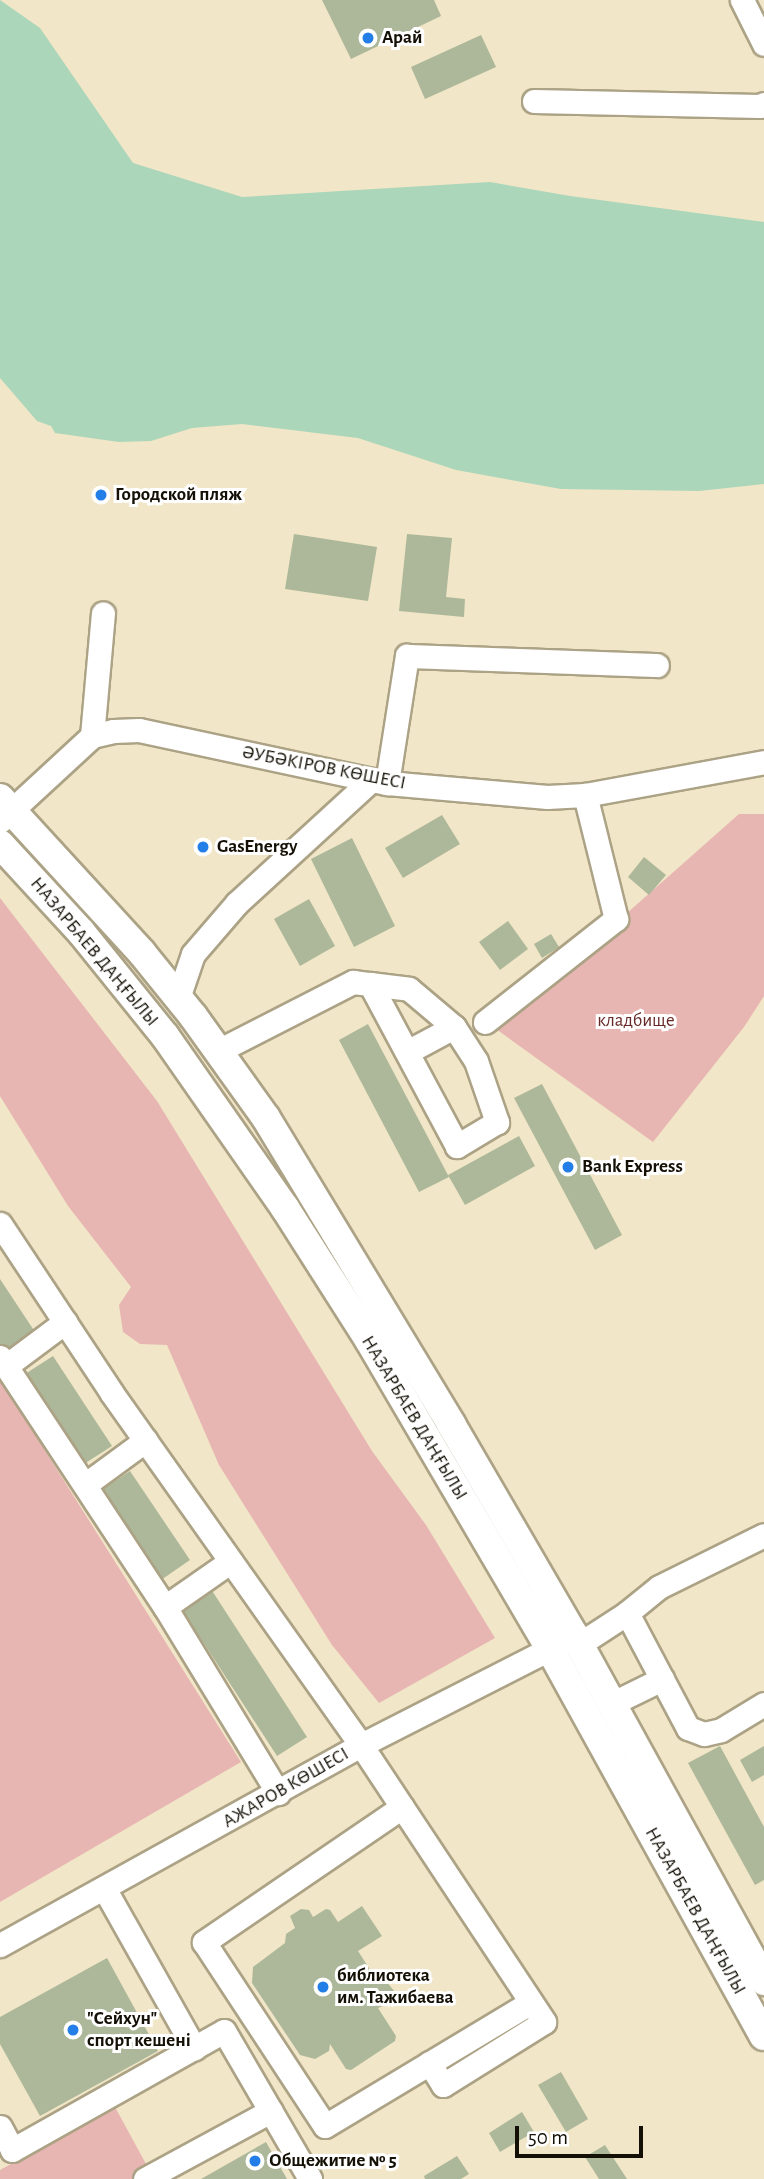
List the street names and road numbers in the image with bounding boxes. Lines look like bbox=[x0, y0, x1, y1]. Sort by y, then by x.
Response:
street label: ӘУБӘКІРОВ КӨШЕСІ bbox=[240, 741, 408, 795]
street label: НАЗАРБАЕВ ДАҢҒЫЛЫ bbox=[25, 873, 163, 1031]
street label: НАЗАРБАЕВ ДАҢҒЫЛЫ bbox=[356, 1332, 472, 1504]
street label: АЖАРОВ КӨШЕСІ bbox=[219, 1743, 353, 1833]
street label: НАЗАРБАЕВ ДАҢҒЫЛЫ bbox=[639, 1823, 751, 1999]

